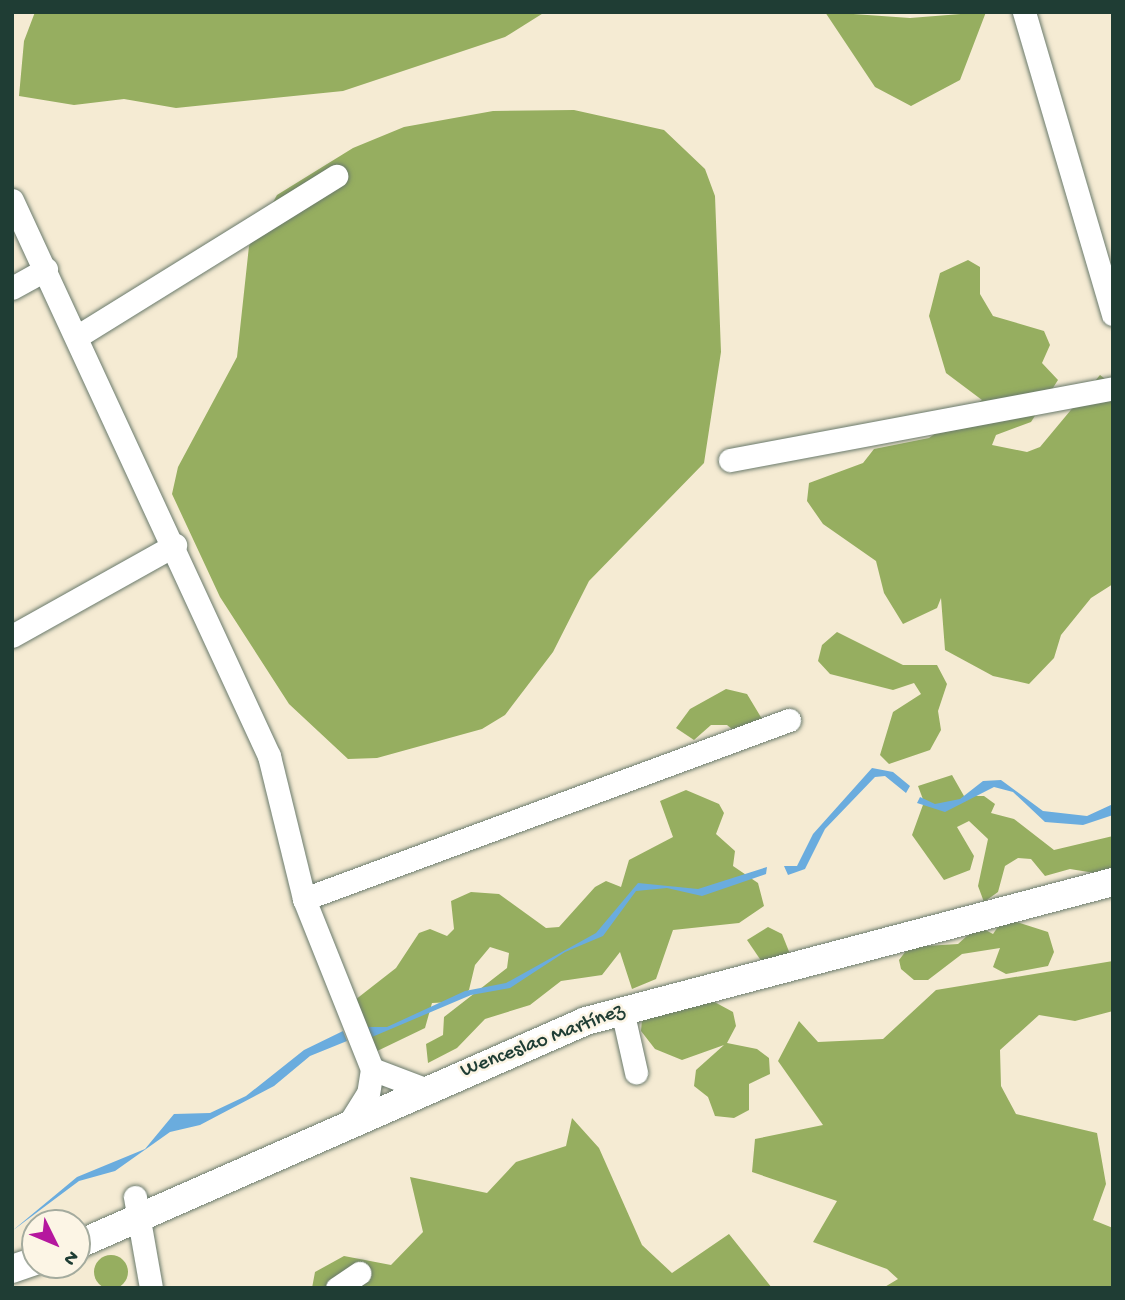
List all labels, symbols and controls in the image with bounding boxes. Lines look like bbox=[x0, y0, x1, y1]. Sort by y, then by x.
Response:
street label: Wenceslao Martínez bbox=[458, 999, 628, 1085]
north arrow bbox=[21, 1209, 91, 1279]
text: N bbox=[58, 1245, 83, 1270]

